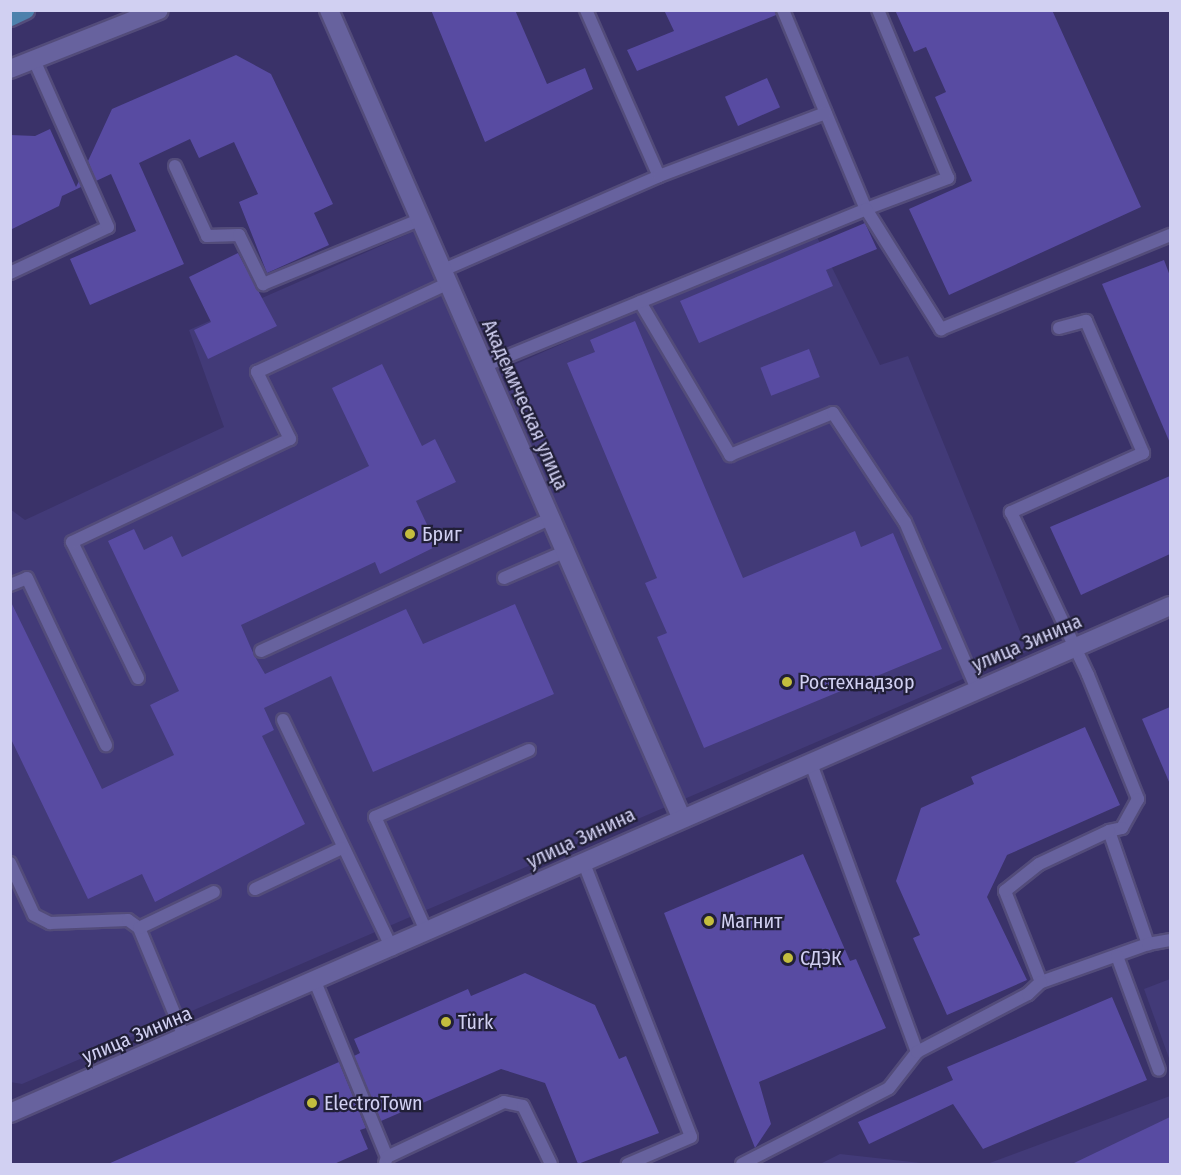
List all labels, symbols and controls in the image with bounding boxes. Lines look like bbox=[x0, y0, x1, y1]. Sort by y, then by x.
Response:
street label: Академическая улица bbox=[477, 316, 573, 494]
place label: Бриг bbox=[422, 522, 462, 546]
marker: Бриг bbox=[403, 527, 417, 541]
street label: улица Зинина bbox=[969, 609, 1085, 677]
place label: Ростехнадзор bbox=[799, 670, 915, 694]
marker: Ростехнадзор bbox=[780, 675, 794, 689]
street label: улица Зинина bbox=[523, 802, 639, 874]
place label: Магнит bbox=[721, 909, 782, 933]
marker: Магнит bbox=[702, 914, 716, 928]
place label: СДЭК bbox=[800, 946, 842, 970]
marker: СДЭК bbox=[781, 951, 795, 965]
street label: улица Зинина bbox=[79, 1001, 195, 1069]
place label: Türk bbox=[458, 1010, 493, 1034]
marker: Türk bbox=[439, 1015, 453, 1029]
place label: ElectroTown bbox=[324, 1091, 423, 1115]
marker: ElectroTown bbox=[305, 1096, 319, 1110]

